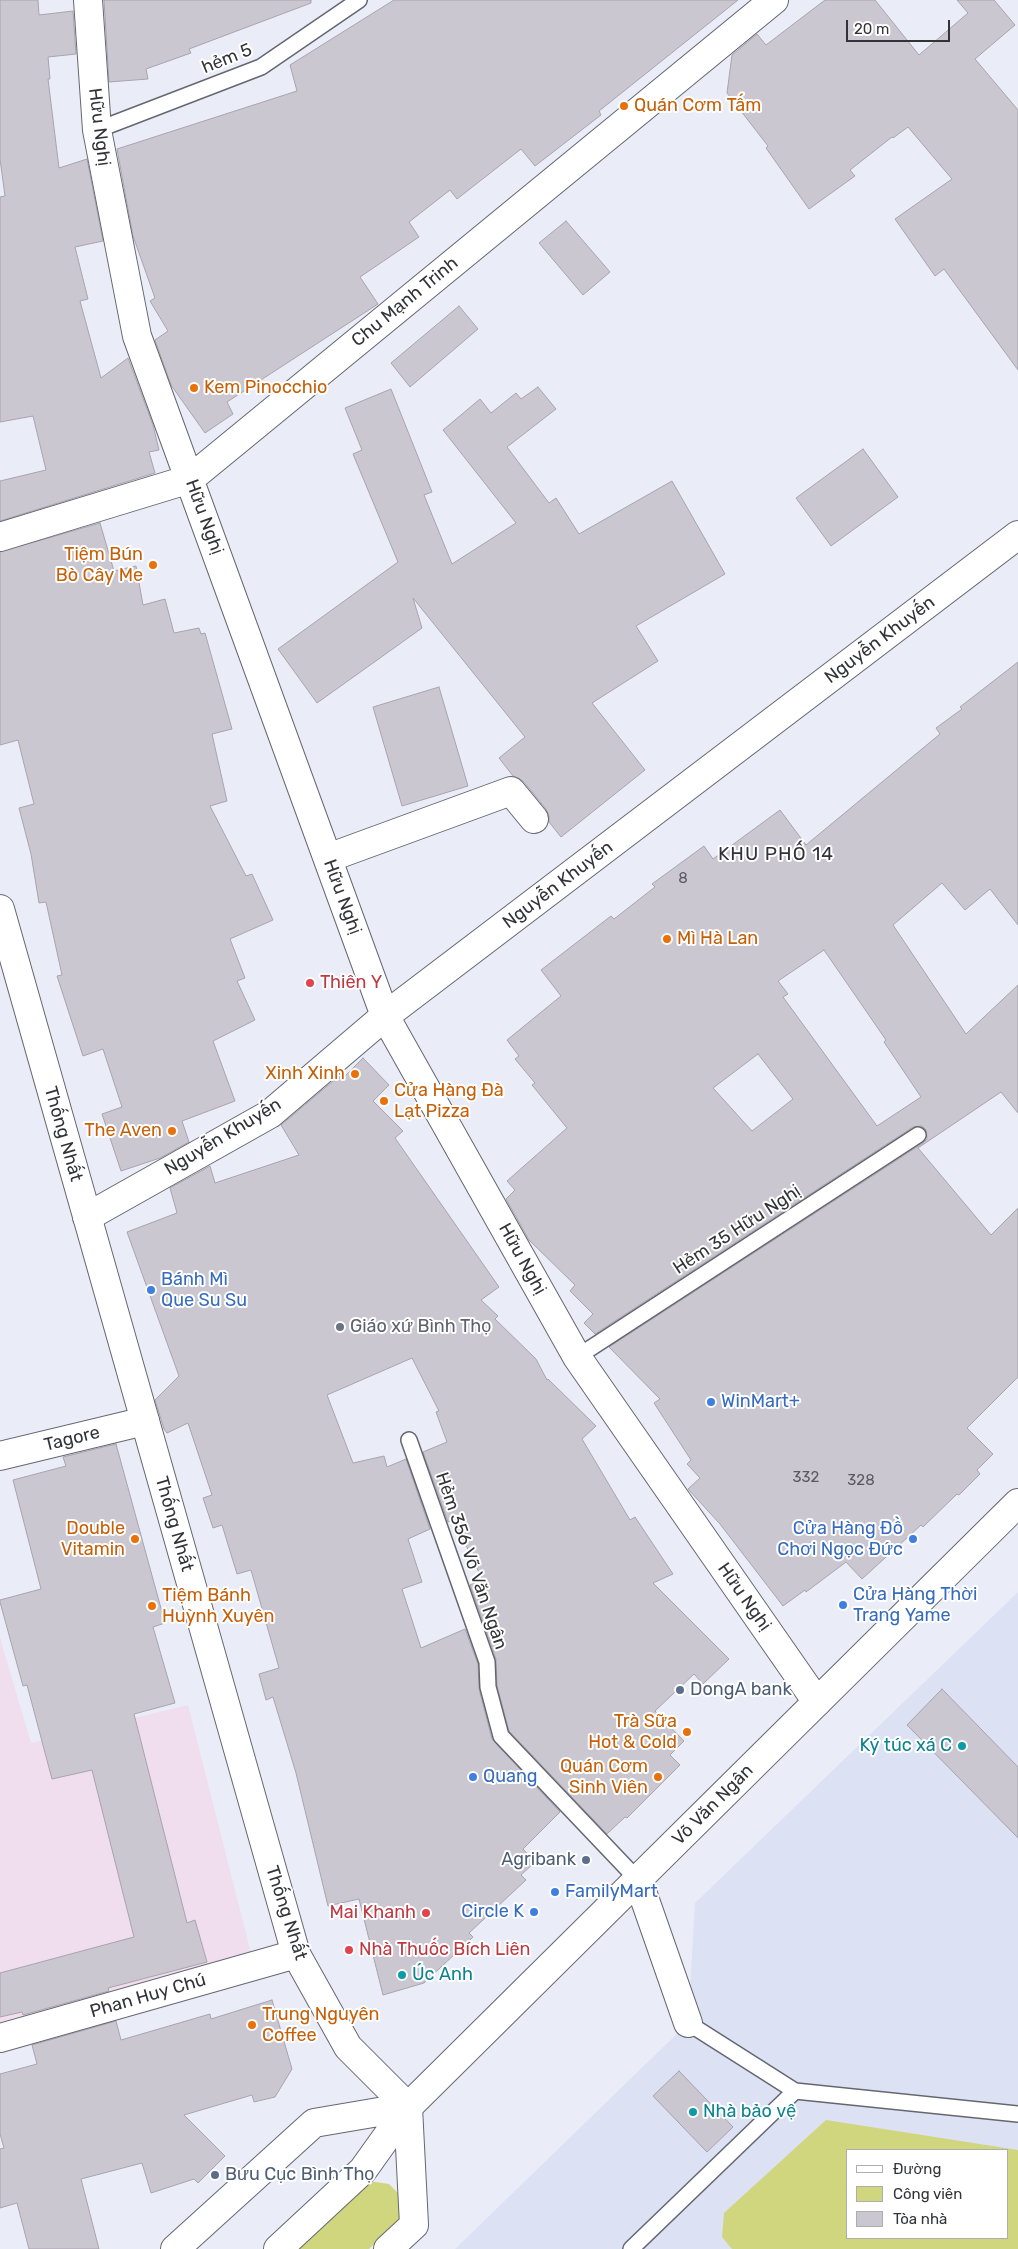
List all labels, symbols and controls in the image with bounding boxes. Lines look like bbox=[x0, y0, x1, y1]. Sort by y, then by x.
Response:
scale bar bbox=[848, 10, 952, 42]
text: 20 m bbox=[854, 20, 889, 38]
street label: hẻm 5 bbox=[199, 39, 255, 79]
street label: Hữu Nghị bbox=[84, 87, 114, 167]
place label: Quán Cơm Tấm bbox=[634, 95, 761, 117]
marker: Quán Cơm Tấm bbox=[618, 100, 630, 112]
street label: Chu Mạnh Trinh bbox=[347, 252, 463, 352]
place label: Kem Pinocchio bbox=[204, 377, 327, 399]
marker: Kem Pinocchio bbox=[188, 382, 200, 394]
street label: Hữu Nghị bbox=[180, 476, 228, 558]
place label: Tiệm Bún Bò Cây Me bbox=[56, 544, 143, 586]
marker: Tiệm Bún Bò Cây Me bbox=[147, 559, 159, 571]
street label: Nguyễn Khuyến bbox=[821, 592, 939, 688]
street label: Nguyễn Khuyến bbox=[499, 837, 617, 933]
district label: KHU PHỐ 14 bbox=[717, 844, 835, 866]
street label: Hữu Nghị bbox=[318, 856, 366, 938]
house number: 8 bbox=[678, 870, 688, 888]
place label: Mì Hà Lan bbox=[677, 928, 758, 950]
marker: Mì Hà Lan bbox=[661, 933, 673, 945]
place label: Thiên Y bbox=[320, 972, 382, 994]
marker: Thiên Y bbox=[304, 977, 316, 989]
place label: Xinh Xinh bbox=[265, 1063, 345, 1085]
marker: Xinh Xinh bbox=[349, 1068, 361, 1080]
place label: Cửa Hàng Đà Lạt Pizza bbox=[394, 1080, 504, 1122]
street label: Thống Nhất bbox=[39, 1084, 87, 1184]
street label: Nguyễn Khuyến bbox=[161, 1094, 285, 1180]
marker: Cửa Hàng Đà Lạt Pizza bbox=[378, 1095, 390, 1107]
place label: The Aven bbox=[84, 1120, 162, 1142]
marker: The Aven bbox=[166, 1125, 178, 1137]
street label: Hẻm 35 Hữu Nghị bbox=[669, 1181, 805, 1279]
street label: Hữu Nghị bbox=[494, 1219, 550, 1299]
place label: Bánh Mì Que Su Su bbox=[161, 1269, 247, 1312]
marker: Bánh Mì Que Su Su bbox=[145, 1284, 157, 1296]
place label: Giáo xứ Bình Thọ bbox=[350, 1316, 491, 1338]
marker: Giáo xứ Bình Thọ bbox=[334, 1321, 346, 1333]
place label: WinMart+ bbox=[721, 1391, 800, 1413]
marker: WinMart+ bbox=[705, 1396, 717, 1408]
street label: Tagore bbox=[42, 1422, 102, 1456]
house number: 332 bbox=[793, 1469, 819, 1487]
street label: Hẻm 356 Võ Văn Ngân bbox=[431, 1470, 511, 1652]
house number: 328 bbox=[847, 1472, 875, 1490]
street label: Thống Nhất bbox=[150, 1474, 198, 1574]
place label: Double Vitamin bbox=[61, 1518, 125, 1560]
place label: Cửa Hàng Đồ Chơi Ngọc Đức bbox=[777, 1518, 903, 1560]
marker: Double Vitamin bbox=[129, 1533, 141, 1545]
marker: Cửa Hàng Đồ Chơi Ngọc Đức bbox=[907, 1533, 919, 1545]
street label: Hữu Nghị bbox=[713, 1559, 775, 1635]
place label: Cửa Hàng Thời Trang Yame bbox=[853, 1584, 977, 1626]
place label: Tiệm Bánh Huỳnh Xuyên bbox=[162, 1585, 274, 1628]
marker: Cửa Hàng Thời Trang Yame bbox=[837, 1599, 849, 1611]
marker: Tiệm Bánh Huỳnh Xuyên bbox=[146, 1600, 158, 1612]
place label: DongA bank bbox=[690, 1679, 792, 1701]
marker: DongA bank bbox=[674, 1684, 686, 1696]
place label: Trà Sữa Hot & Cold bbox=[588, 1711, 677, 1754]
marker: Trà Sữa Hot & Cold bbox=[681, 1726, 693, 1738]
place label: Ký túc xá C bbox=[860, 1735, 952, 1757]
marker: Ký túc xá C bbox=[956, 1740, 968, 1752]
place label: Quán Cơm Sinh Viên bbox=[560, 1756, 648, 1798]
street label: Võ Văn Ngân bbox=[668, 1760, 758, 1850]
place label: Quang bbox=[483, 1766, 538, 1788]
marker: Quang bbox=[467, 1771, 479, 1783]
marker: Quán Cơm Sinh Viên bbox=[652, 1771, 664, 1783]
place label: Agribank bbox=[501, 1849, 576, 1871]
marker: Agribank bbox=[580, 1854, 592, 1866]
street label: Thống Nhất bbox=[261, 1863, 311, 1963]
place label: FamilyMart bbox=[565, 1881, 658, 1903]
marker: FamilyMart bbox=[549, 1886, 561, 1898]
place label: Circle K bbox=[461, 1901, 524, 1923]
place label: Mai Khanh bbox=[329, 1902, 416, 1924]
marker: Circle K bbox=[528, 1906, 540, 1918]
marker: Mai Khanh bbox=[420, 1907, 432, 1919]
place label: Nhà Thuốc Bích Liên bbox=[359, 1939, 531, 1961]
marker: Nhà Thuốc Bích Liên bbox=[343, 1944, 355, 1956]
place label: Úc Anh bbox=[412, 1964, 473, 1986]
street label: Phan Huy Chú bbox=[88, 1969, 208, 2023]
marker: Úc Anh bbox=[396, 1969, 408, 1981]
place label: Trung Nguyên Coffee bbox=[262, 2004, 379, 2046]
marker: Trung Nguyên Coffee bbox=[246, 2019, 258, 2031]
place label: Nhà bảo vệ bbox=[703, 2101, 796, 2123]
marker: Nhà bảo vệ bbox=[687, 2106, 699, 2118]
legend bbox=[846, 2149, 1008, 2239]
text: Đường bbox=[893, 2160, 941, 2178]
place label: Bưu Cục Bình Thọ bbox=[225, 2164, 374, 2186]
marker: Bưu Cục Bình Thọ bbox=[209, 2169, 221, 2181]
text: Công viên bbox=[893, 2185, 962, 2203]
text: Tòa nhà bbox=[893, 2210, 947, 2228]

